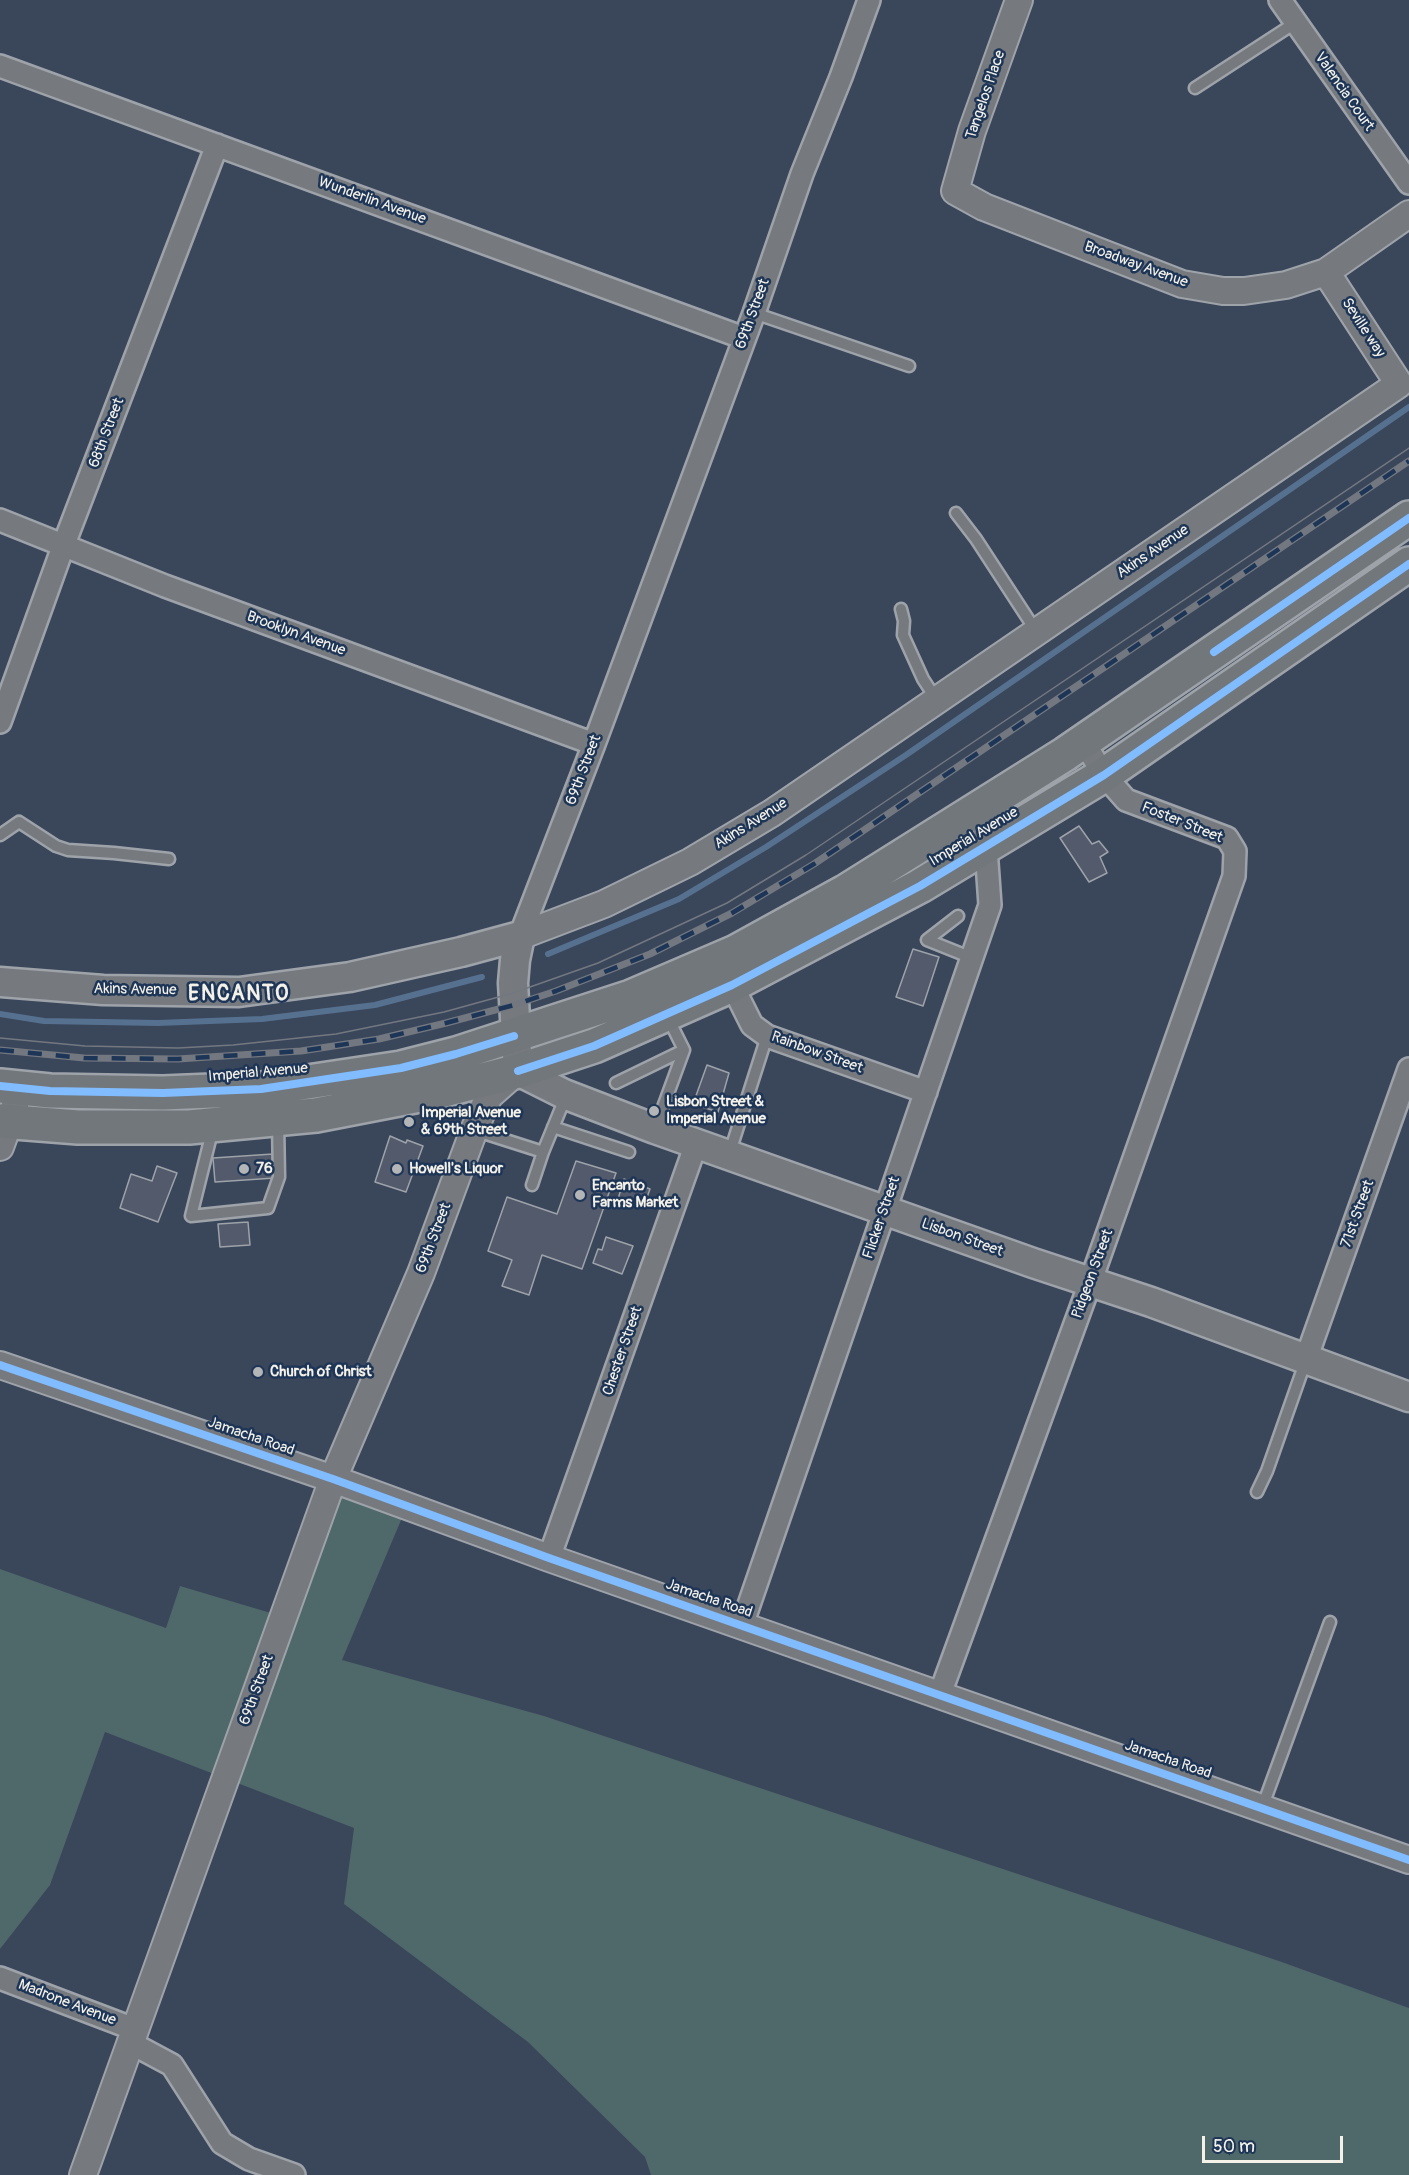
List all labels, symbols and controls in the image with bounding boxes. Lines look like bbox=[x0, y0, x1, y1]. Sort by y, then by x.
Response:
street label: Tangelos Place bbox=[962, 48, 1010, 142]
street label: Valencia Court bbox=[1310, 49, 1378, 135]
street label: Wunderlin Avenue bbox=[316, 173, 428, 229]
street label: Broadway Avenue bbox=[1082, 238, 1190, 292]
street label: 69th Street bbox=[732, 276, 774, 352]
street label: Seville way bbox=[1337, 295, 1389, 361]
street label: 68th Street bbox=[85, 396, 129, 470]
street label: Akins Avenue bbox=[1114, 521, 1192, 583]
street label: Brooklyn Avenue bbox=[244, 608, 348, 660]
street label: 69th Street bbox=[562, 732, 606, 808]
street label: Akins Avenue bbox=[711, 794, 791, 854]
street label: Foster Street bbox=[1139, 799, 1225, 847]
street label: Imperial Avenue bbox=[927, 804, 1021, 870]
street label: Akins Avenue bbox=[93, 980, 177, 1000]
district label: ENCANTO bbox=[188, 982, 290, 1008]
street label: Rainbow Street bbox=[769, 1028, 865, 1078]
street label: Imperial Avenue bbox=[207, 1060, 309, 1086]
place label: Lisbon Street & Imperial Avenue bbox=[666, 1093, 766, 1128]
place label: Imperial Avenue & 69th Street bbox=[421, 1104, 521, 1139]
marker: Lisbon Street & Imperial Avenue bbox=[647, 1104, 661, 1118]
marker: Imperial Avenue & 69th Street bbox=[402, 1115, 416, 1129]
place label: 76 bbox=[256, 1160, 273, 1178]
place label: Howell's Liquor bbox=[409, 1160, 503, 1178]
marker: 76 bbox=[237, 1162, 251, 1176]
marker: Howell's Liquor bbox=[390, 1162, 404, 1176]
street label: Flicker Street bbox=[860, 1174, 904, 1262]
place label: Encanto Farms Market bbox=[592, 1177, 678, 1212]
street label: 71st Street bbox=[1337, 1178, 1379, 1250]
marker: Encanto Farms Market bbox=[573, 1188, 587, 1202]
street label: 69th Street bbox=[412, 1200, 456, 1276]
street label: Lisbon Street bbox=[919, 1215, 1005, 1261]
street label: Pidgeon Street bbox=[1069, 1227, 1117, 1321]
street label: Chester Street bbox=[599, 1304, 647, 1398]
place label: Church of Christ bbox=[270, 1363, 372, 1381]
marker: Church of Christ bbox=[251, 1365, 265, 1379]
street label: Jamacha Road bbox=[205, 1414, 297, 1460]
street label: Jamacha Road bbox=[663, 1576, 755, 1622]
street label: 69th Street bbox=[236, 1652, 278, 1728]
street label: Jamacha Road bbox=[1122, 1737, 1214, 1783]
street label: Madrone Avenue bbox=[16, 1976, 118, 2030]
scale bar bbox=[1205, 2124, 1346, 2162]
text: 50 m bbox=[1213, 2135, 1255, 2158]

